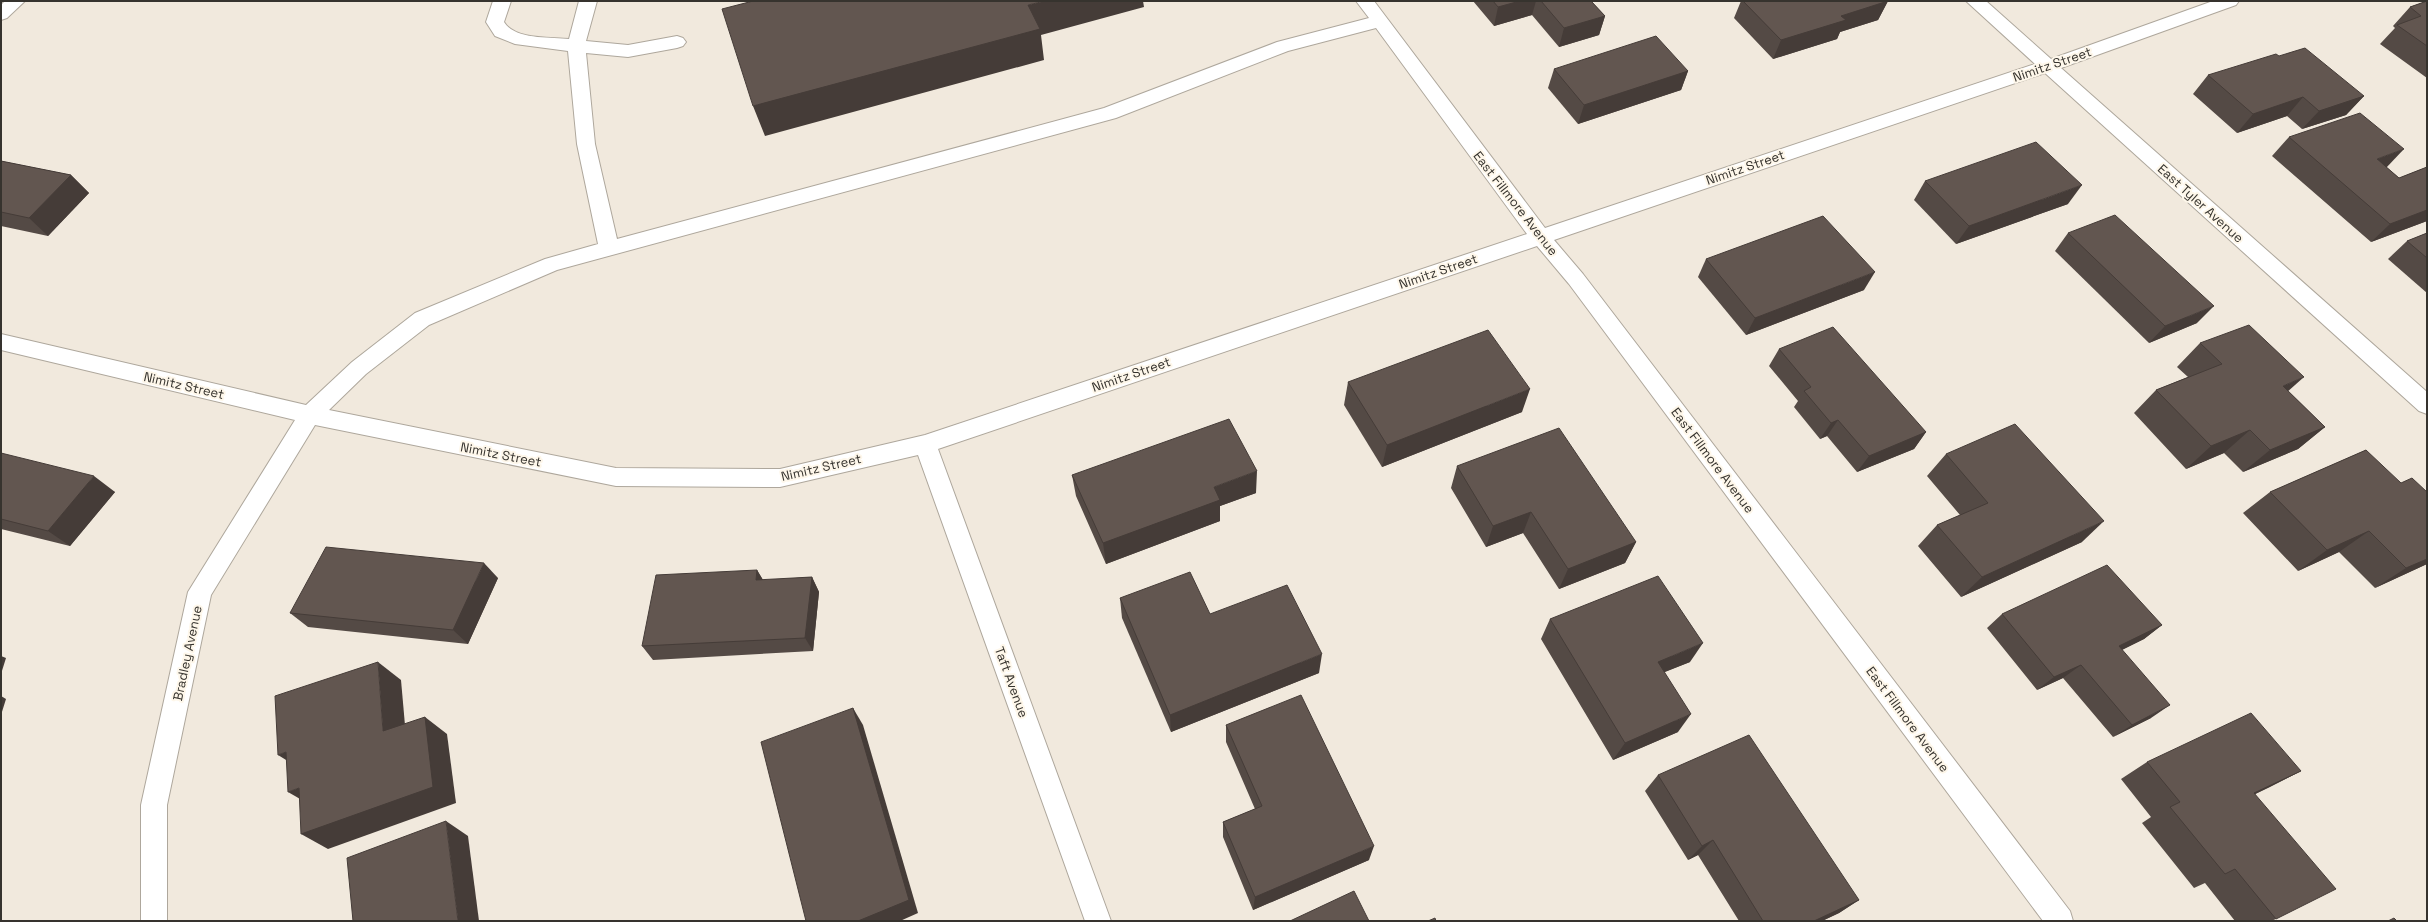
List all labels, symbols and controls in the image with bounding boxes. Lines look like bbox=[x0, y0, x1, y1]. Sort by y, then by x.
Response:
street label: Nimitz Street bbox=[2011, 43, 2094, 86]
street label: Nimitz Street bbox=[1704, 146, 1787, 189]
street label: East Fillmore Avenue bbox=[1470, 148, 1562, 259]
street label: East Tyler Avenue bbox=[2154, 160, 2247, 246]
street label: Nimitz Street bbox=[1397, 250, 1480, 293]
street label: Nimitz Street bbox=[1090, 353, 1173, 396]
street label: Nimitz Street bbox=[142, 368, 226, 403]
street label: East Fillmore Avenue bbox=[1667, 404, 1758, 517]
street label: Nimitz Street bbox=[459, 438, 543, 471]
street label: Nimitz Street bbox=[779, 450, 863, 485]
street label: Bradley Avenue bbox=[169, 604, 206, 702]
street label: Taft Avenue bbox=[991, 644, 1032, 720]
street label: East Fillmore Avenue bbox=[1862, 663, 1953, 776]

